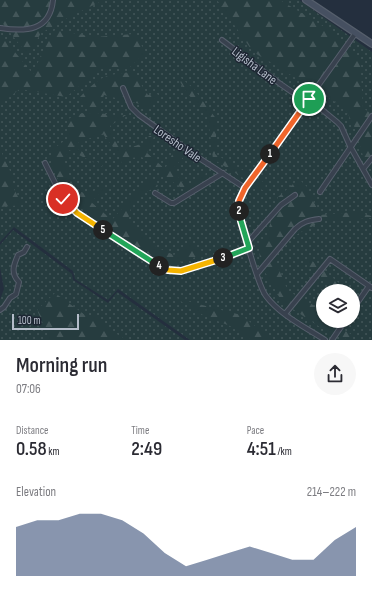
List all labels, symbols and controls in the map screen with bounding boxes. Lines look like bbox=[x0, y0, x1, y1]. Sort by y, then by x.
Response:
street label: Ligisha Lane bbox=[229, 44, 280, 88]
pin bbox=[292, 82, 326, 116]
icon: arrive bbox=[298, 88, 320, 110]
street label: Loresho Vale bbox=[150, 122, 204, 166]
pin: 1 bbox=[260, 144, 280, 164]
text: 1 bbox=[268, 147, 272, 160]
pin bbox=[46, 182, 80, 216]
icon: check bbox=[52, 188, 74, 210]
pin: 2 bbox=[229, 201, 249, 221]
text: 2 bbox=[237, 204, 241, 217]
pin: 5 bbox=[93, 220, 113, 240]
text: 5 bbox=[101, 223, 105, 236]
pin: 3 bbox=[213, 248, 233, 268]
text: 3 bbox=[221, 251, 225, 264]
pin: 4 bbox=[149, 256, 169, 276]
text: 4 bbox=[156, 259, 162, 272]
map controls bbox=[316, 284, 360, 328]
button: layers bbox=[316, 284, 360, 328]
scale bar bbox=[12, 312, 79, 331]
text: 100 m bbox=[18, 314, 40, 327]
text: Morning run bbox=[16, 352, 107, 379]
button: share bbox=[314, 353, 356, 395]
text: 07:06 bbox=[16, 381, 41, 397]
text: Distance bbox=[16, 424, 48, 437]
text: Time bbox=[131, 424, 149, 437]
text: Pace bbox=[247, 424, 264, 437]
text: 0.58 bbox=[16, 437, 47, 461]
text: 2:49 bbox=[131, 437, 162, 461]
text: 4:51 bbox=[247, 437, 276, 461]
text: km bbox=[47, 445, 60, 458]
text: /km bbox=[276, 445, 292, 458]
text: Elevation bbox=[16, 484, 56, 500]
text: 214–222 m bbox=[307, 484, 356, 500]

